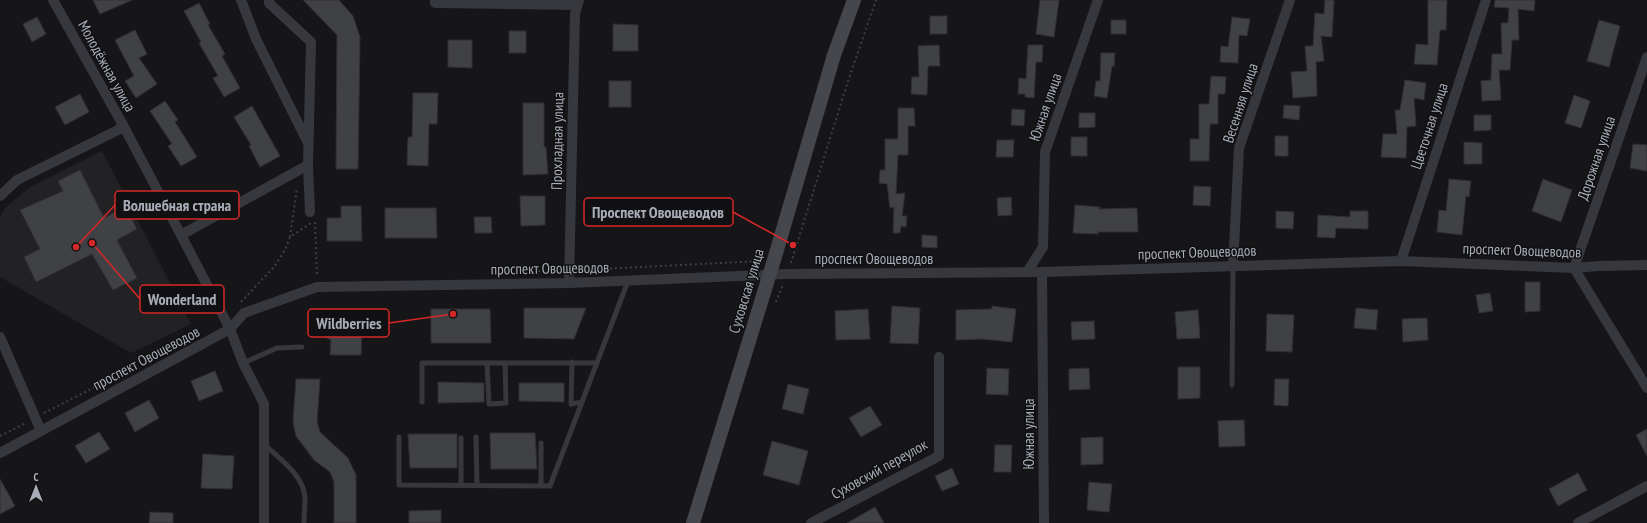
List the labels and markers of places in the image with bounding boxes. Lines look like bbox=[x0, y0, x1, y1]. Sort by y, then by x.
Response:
callout: Волшебная страна bbox=[115, 191, 239, 219]
callout: Проспект Овощеводов bbox=[584, 198, 733, 226]
callout: Wonderland bbox=[140, 285, 224, 313]
callout: Wildberries bbox=[308, 309, 389, 337]

